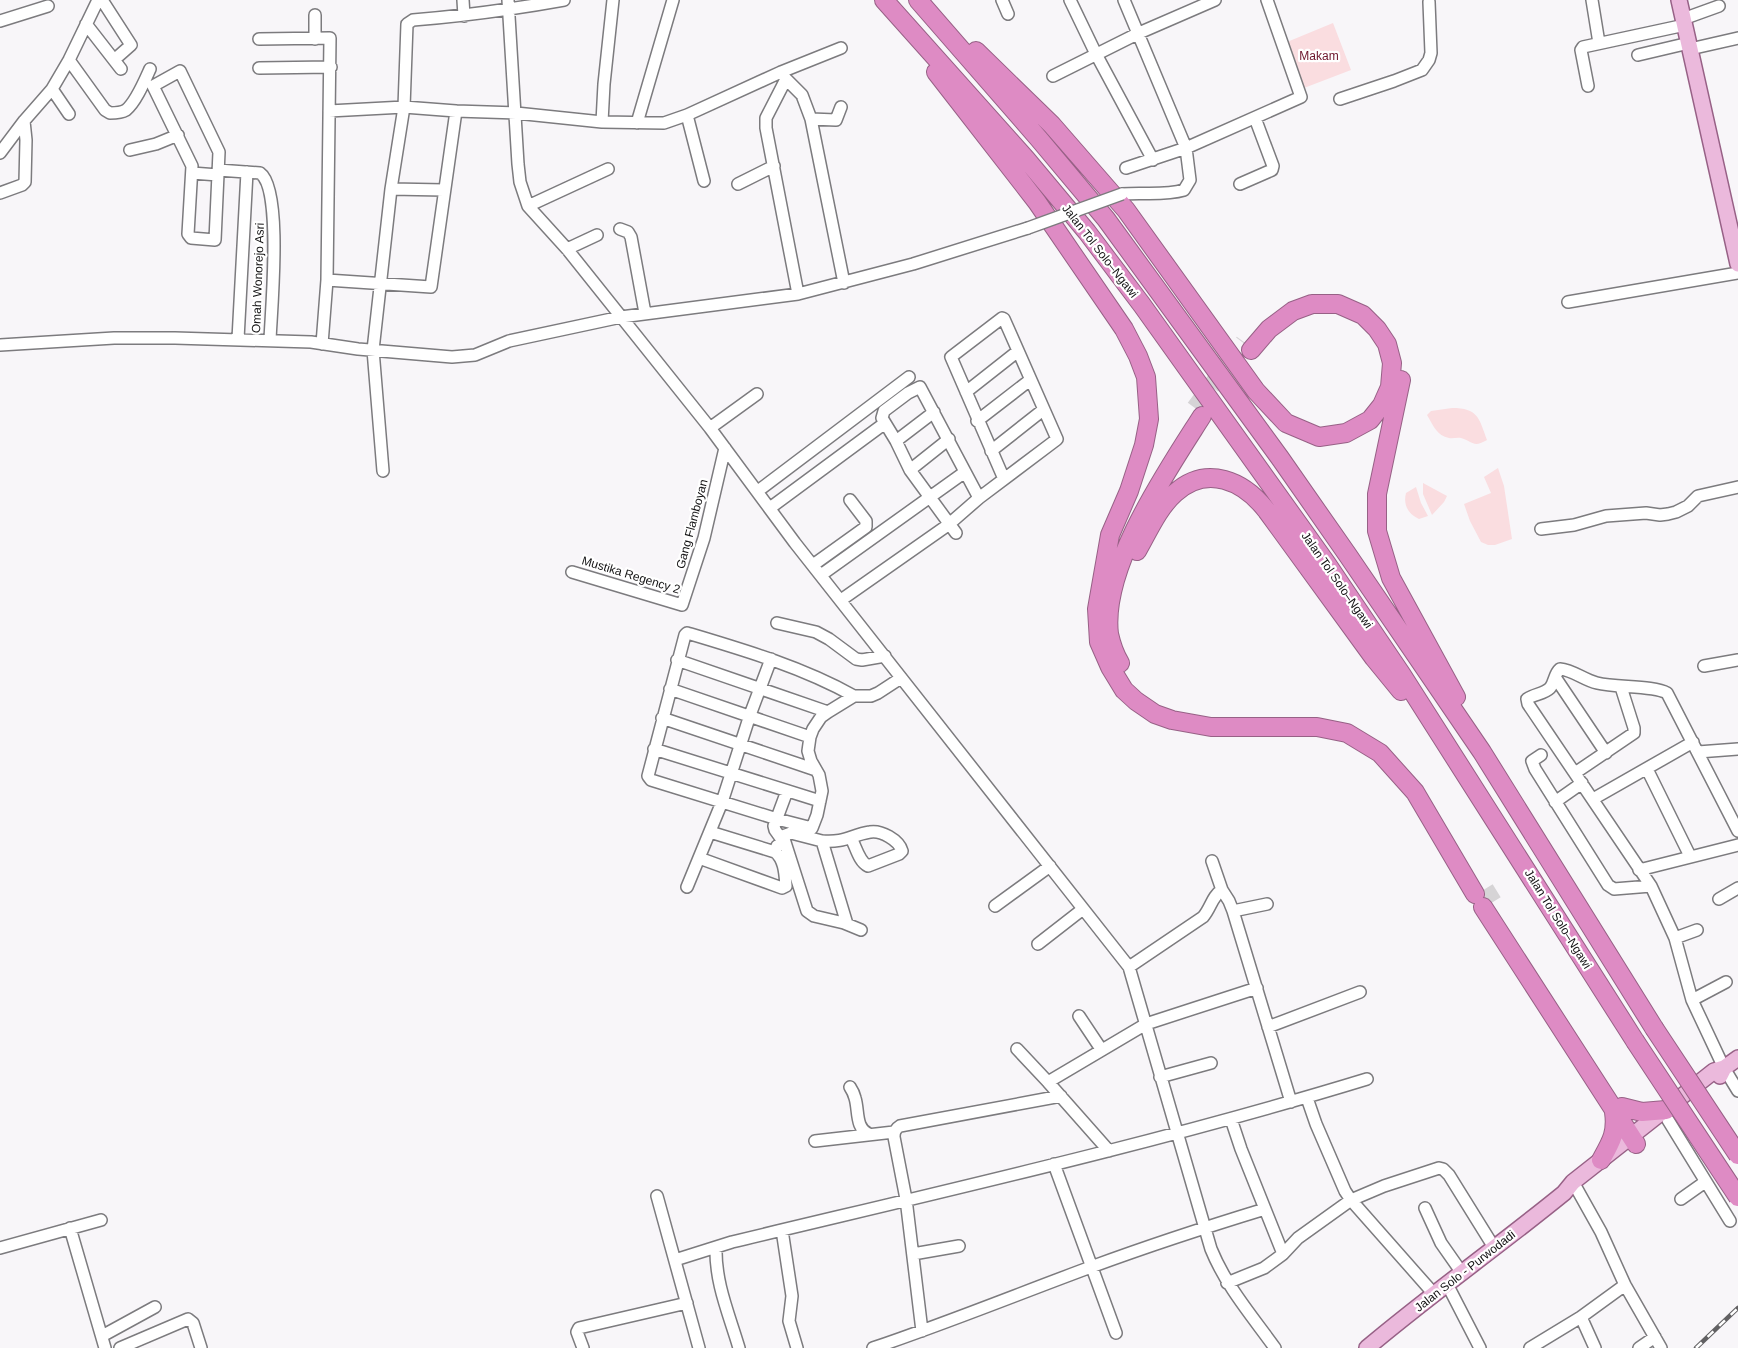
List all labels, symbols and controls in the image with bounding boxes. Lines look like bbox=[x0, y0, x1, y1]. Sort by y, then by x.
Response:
park label: Makam bbox=[1299, 49, 1339, 63]
street label: Jalan Tol Solo–Ngawi bbox=[1059, 202, 1141, 300]
street label: Omah Wonorejo Asri bbox=[249, 223, 267, 333]
street label: Gang Flamboyan bbox=[673, 478, 711, 570]
street label: Jalan Tol Solo–Ngawi bbox=[1298, 529, 1376, 631]
street label: Mustika Regency 2 bbox=[580, 553, 682, 597]
street label: Jalan Tol Solo–Ngawi bbox=[1522, 867, 1594, 971]
street label: Jalan Solo - Purwodadi bbox=[1412, 1227, 1518, 1315]

